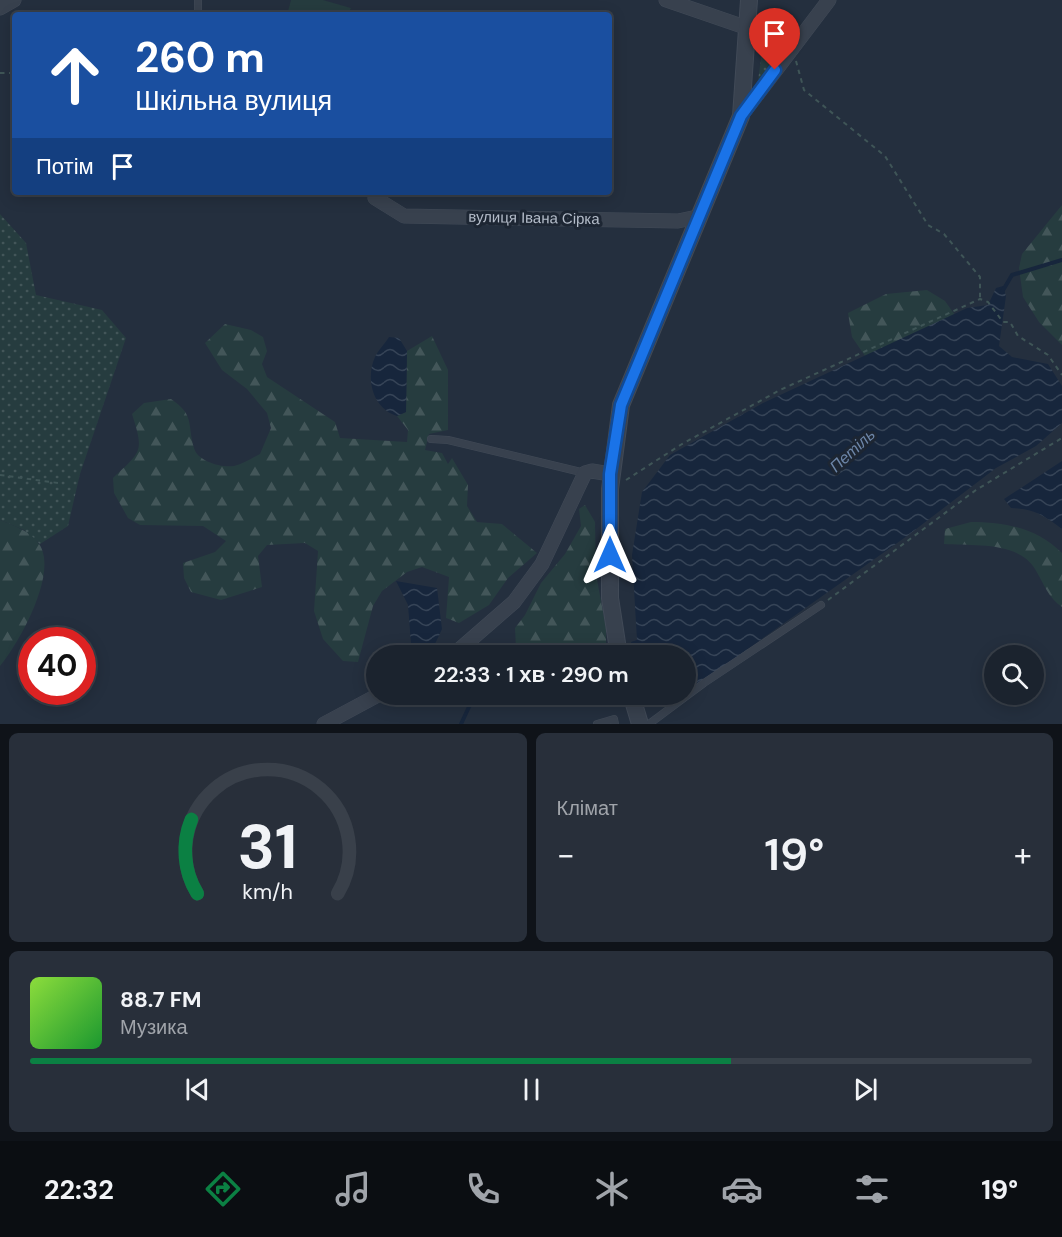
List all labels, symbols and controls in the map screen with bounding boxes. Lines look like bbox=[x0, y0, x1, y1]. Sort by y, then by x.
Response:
pin bbox=[749, 8, 800, 70]
icon: arrive bbox=[758, 17, 791, 50]
text: 260 m bbox=[135, 30, 265, 85]
icon: ahead bbox=[36, 36, 114, 114]
text: Шкільна вулиця bbox=[135, 83, 332, 118]
icon: arrive bbox=[106, 150, 139, 183]
text: Потім bbox=[36, 152, 94, 181]
street label: вулиця Івана Сірка bbox=[468, 207, 600, 229]
water label: Петіль bbox=[825, 424, 879, 477]
position arrow bbox=[578, 523, 642, 587]
speed limit sign: 40 bbox=[18, 627, 96, 705]
map controls bbox=[984, 645, 1044, 705]
button: search bbox=[984, 645, 1044, 705]
text: 22:33 · 1 хв · 290 m bbox=[433, 660, 629, 689]
text: Клімат bbox=[557, 795, 618, 821]
text: 31 bbox=[238, 806, 298, 887]
text: 19° bbox=[764, 825, 824, 884]
text: − bbox=[557, 833, 575, 876]
text: + bbox=[1014, 833, 1032, 876]
text: km/h bbox=[242, 879, 293, 907]
text: 88.7 FM bbox=[120, 985, 201, 1014]
text: Музика bbox=[120, 1014, 188, 1040]
icon: previous bbox=[181, 1073, 214, 1106]
icon: pause bbox=[515, 1073, 548, 1106]
icon: next bbox=[849, 1073, 882, 1106]
icon: directions bbox=[202, 1168, 244, 1210]
icon: music bbox=[332, 1168, 374, 1210]
icon: phone bbox=[462, 1168, 504, 1210]
icon: climate bbox=[591, 1168, 633, 1210]
icon: car bbox=[721, 1168, 763, 1210]
icon: filters bbox=[851, 1168, 893, 1210]
text: 22:32 bbox=[44, 1172, 114, 1207]
text: 19° bbox=[981, 1172, 1018, 1207]

